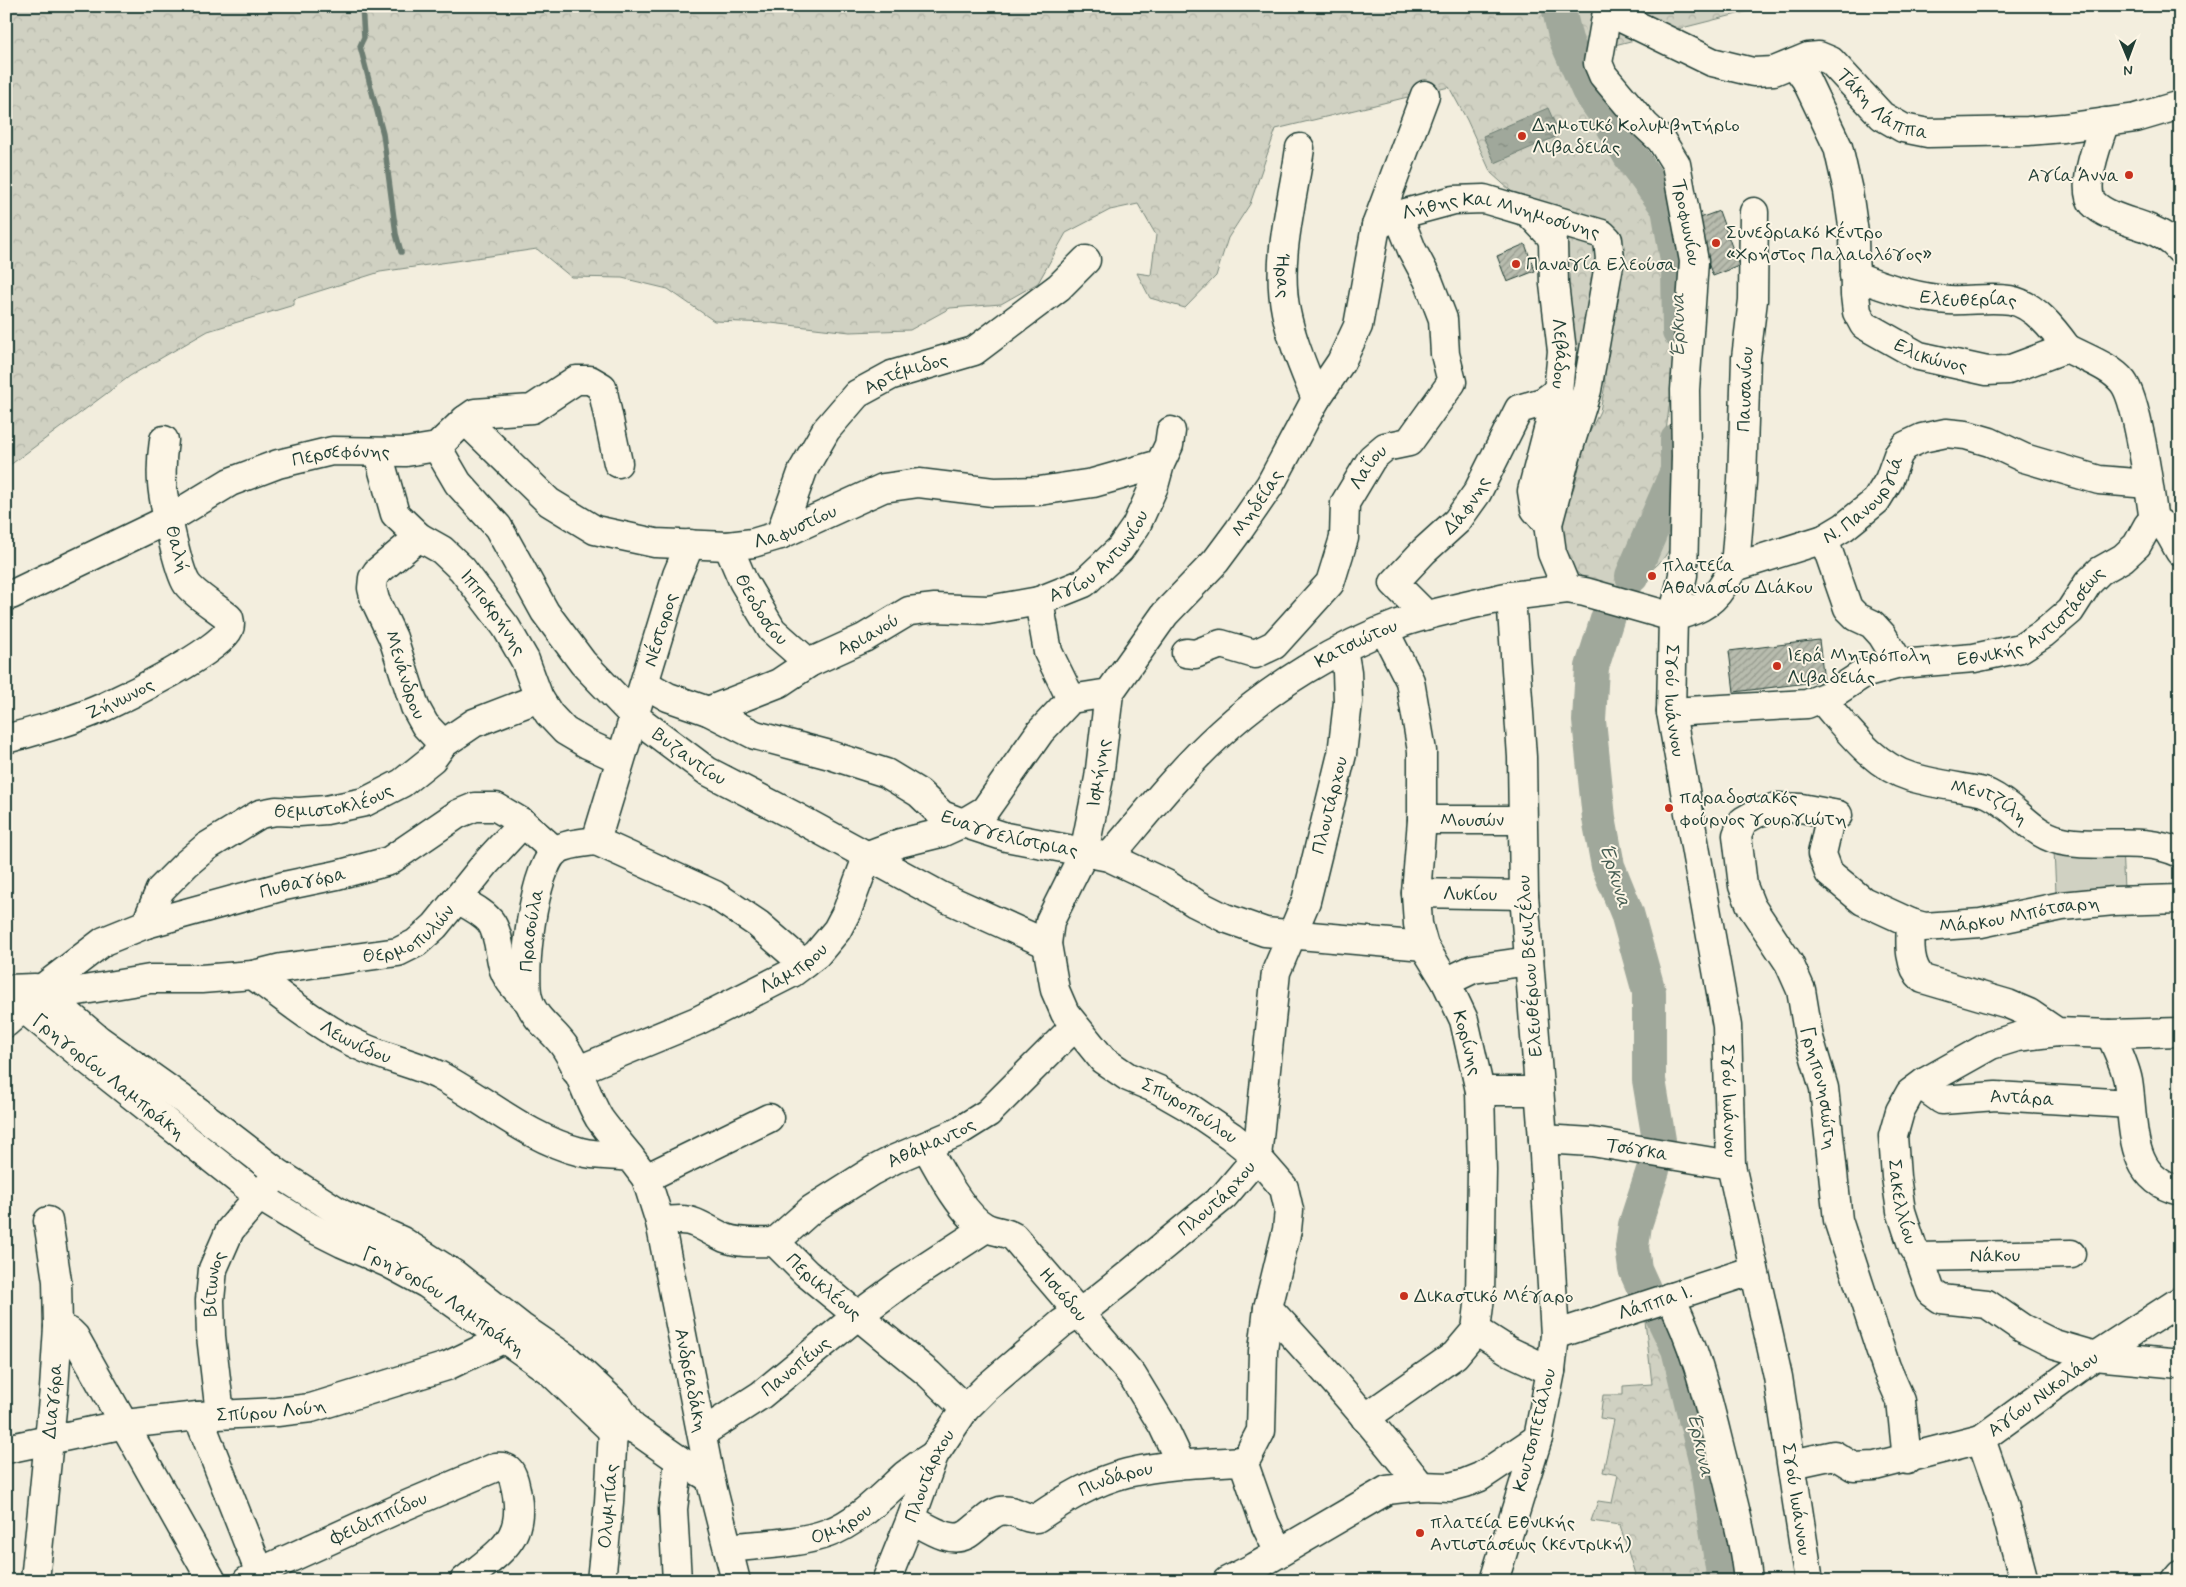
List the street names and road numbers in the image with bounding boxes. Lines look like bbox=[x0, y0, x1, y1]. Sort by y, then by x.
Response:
street label: Τάκη Λάππα bbox=[1831, 63, 1930, 145]
street label: Τροφωνίου bbox=[1667, 177, 1707, 267]
street label: Λήθης Και Μνημοσύνης bbox=[1399, 186, 1603, 245]
street label: Ήρας bbox=[1270, 253, 1296, 299]
street label: Ελευθερίας bbox=[1918, 284, 2019, 314]
street label: Λεβάδου bbox=[1546, 317, 1575, 390]
street label: Ελικώνος bbox=[1890, 332, 1970, 379]
street label: Παυσανίου bbox=[1731, 345, 1760, 432]
street label: Αρτέμιδος bbox=[859, 347, 951, 401]
street label: Περσεφόνης bbox=[289, 438, 390, 473]
street label: Λαΐου bbox=[1343, 438, 1392, 494]
street label: Ν. Πανουργιά bbox=[1818, 452, 1909, 550]
street label: Μηδείας bbox=[1226, 465, 1288, 542]
street label: Δάφνης bbox=[1438, 472, 1496, 540]
street label: Λαφυστίου bbox=[750, 498, 841, 555]
street label: Αγίου Αντωνίου bbox=[1045, 506, 1154, 608]
street label: Θαλή bbox=[159, 523, 195, 575]
street label: Εθνικής Αντιστάσεως bbox=[1956, 561, 2110, 672]
street label: Ιπποκρήνης bbox=[454, 564, 532, 660]
street label: Θεοδοσίου bbox=[729, 570, 793, 651]
street label: Νέστορος bbox=[637, 590, 683, 670]
street label: Αριανού bbox=[833, 607, 904, 661]
street label: Κατσιώτου bbox=[1310, 613, 1401, 674]
street label: Μενάνδρου bbox=[379, 627, 432, 724]
street label: Σγού Ιωάννου bbox=[1659, 644, 1691, 759]
street label: Ζήνωνος bbox=[82, 672, 158, 726]
street label: Βυζαντίου bbox=[647, 722, 730, 791]
street label: Ισμήνης bbox=[1081, 737, 1117, 809]
street label: Πλουτάρχου bbox=[1306, 754, 1353, 856]
street label: Μεντζίλη bbox=[1949, 774, 2034, 831]
street label: Θεμιστοκλέους bbox=[273, 777, 397, 825]
street label: Ευαγγελίστριας bbox=[938, 803, 1080, 863]
street label: Μουσών bbox=[1440, 808, 1504, 833]
street label: Πυθαγόρα bbox=[257, 861, 349, 905]
street label: Ελευθέριου Βενιζέλου bbox=[1511, 874, 1549, 1058]
street label: Λυκίου bbox=[1443, 881, 1497, 907]
street label: Πρασούλα bbox=[514, 886, 550, 972]
street label: Μάρκου Μπότσαρη bbox=[1938, 890, 2101, 938]
street label: Θερμοπυλών bbox=[361, 899, 460, 969]
street label: Λάμπρου bbox=[755, 938, 834, 1000]
street label: Γρηγορίου Λαμπράκη bbox=[27, 1008, 190, 1145]
street label: Κορίνης bbox=[1446, 1008, 1488, 1078]
street label: Λεωνίδου bbox=[315, 1014, 395, 1070]
street label: Γρηπονησιώτη bbox=[1795, 1025, 1843, 1151]
street label: Σγού Ιωάννου bbox=[1715, 1044, 1743, 1158]
street label: Σπυροπούλου bbox=[1138, 1072, 1243, 1149]
street label: Αντάρα bbox=[1989, 1083, 2055, 1112]
street label: Αθάμαντος bbox=[882, 1112, 980, 1174]
street label: Τσόγκα bbox=[1604, 1132, 1670, 1167]
street label: Πλουτάρχου bbox=[1172, 1155, 1261, 1242]
street label: Σακελλίου bbox=[1882, 1159, 1923, 1248]
street label: Γρηγορίου Λαμπράκη bbox=[359, 1241, 530, 1362]
street label: Νάκου bbox=[1969, 1243, 2021, 1268]
street label: Βίτωνος bbox=[197, 1247, 232, 1317]
street label: Περικλέους bbox=[780, 1247, 867, 1326]
street label: Ησιόδου bbox=[1033, 1263, 1093, 1327]
street label: Λάππα Ι. bbox=[1614, 1279, 1695, 1326]
street label: Ανδρεαδάκη bbox=[669, 1326, 713, 1434]
street label: Πανοπέως bbox=[756, 1331, 836, 1403]
street label: Αγίου Νικολάου bbox=[1982, 1345, 2103, 1443]
street label: Διαγόρα bbox=[37, 1362, 68, 1440]
street label: Κουτσοπετάλου bbox=[1508, 1366, 1562, 1494]
street label: Σπύρου Λούη bbox=[216, 1392, 328, 1428]
street label: Πλουτάρχου bbox=[898, 1424, 961, 1526]
street label: Σγού Ιωάννου bbox=[1776, 1442, 1817, 1557]
street label: Πινδάρου bbox=[1074, 1456, 1154, 1503]
street label: Ολυμπίας bbox=[592, 1463, 624, 1550]
street label: Φειδιππίδου bbox=[325, 1485, 431, 1551]
street label: Ομήρου bbox=[808, 1498, 877, 1550]

